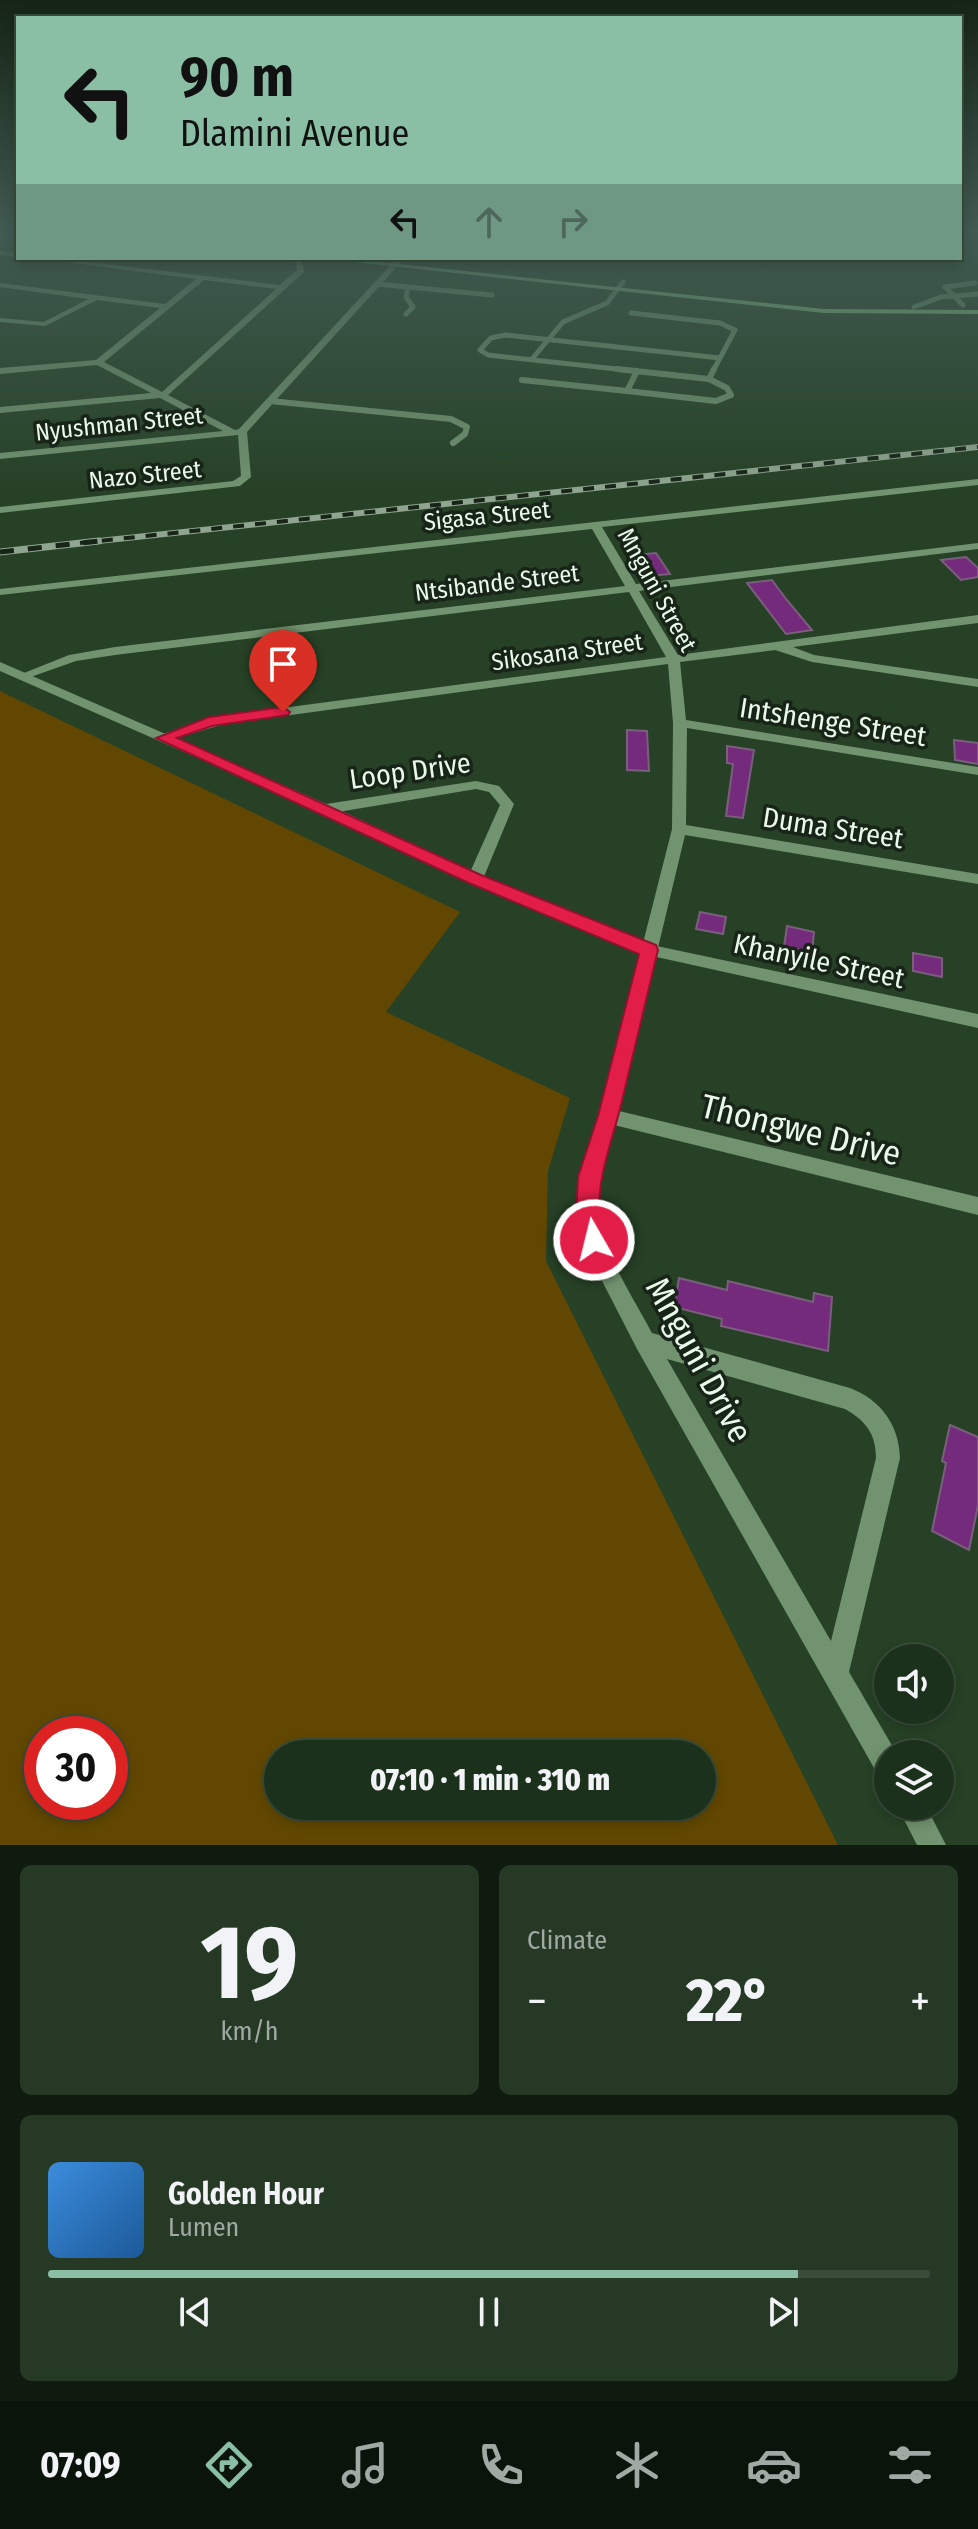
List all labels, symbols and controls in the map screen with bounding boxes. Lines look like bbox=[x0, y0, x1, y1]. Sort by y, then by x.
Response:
text: 90 m bbox=[180, 44, 294, 111]
icon: left bbox=[48, 48, 152, 152]
text: Dlamini Avenue bbox=[180, 112, 409, 156]
icon: left bbox=[383, 200, 427, 244]
icon: ahead bbox=[467, 200, 511, 244]
icon: right bbox=[551, 200, 595, 244]
street label: Nyushman Street bbox=[34, 401, 204, 447]
street label: Nazo Street bbox=[87, 455, 203, 495]
street label: Sigasa Street bbox=[422, 495, 552, 537]
street label: Mnguni Street bbox=[612, 523, 702, 657]
street label: Ntsibande Street bbox=[413, 559, 581, 607]
street label: Sikosana Street bbox=[490, 628, 645, 676]
pin bbox=[249, 630, 317, 712]
icon: arrive bbox=[261, 642, 305, 686]
street label: Intshenge Street bbox=[737, 691, 930, 753]
street label: Loop Drive bbox=[347, 746, 473, 796]
street label: Duma Street bbox=[760, 801, 906, 856]
street label: Khanyile Street bbox=[731, 927, 908, 995]
street label: Thongwe Drive bbox=[697, 1085, 905, 1175]
position arrow bbox=[552, 1198, 636, 1282]
street label: Mnguni Drive bbox=[637, 1270, 761, 1450]
map controls bbox=[874, 1644, 954, 1820]
button: sound bbox=[874, 1644, 954, 1724]
speed limit sign: 30 bbox=[24, 1716, 128, 1820]
button: layers bbox=[874, 1740, 954, 1820]
text: 07:10 · 1 min · 310 m bbox=[370, 1762, 610, 1798]
text: 19 bbox=[201, 1901, 298, 2026]
text: Climate bbox=[527, 1925, 607, 1956]
text: 22° bbox=[686, 1965, 771, 2037]
text: − bbox=[527, 1975, 547, 2028]
text: + bbox=[910, 1975, 930, 2028]
text: km/h bbox=[221, 2016, 278, 2047]
text: Golden Hour bbox=[168, 2176, 324, 2212]
text: Lumen bbox=[168, 2212, 239, 2243]
icon: previous bbox=[173, 2290, 217, 2334]
icon: pause bbox=[467, 2290, 511, 2334]
icon: next bbox=[761, 2290, 805, 2334]
icon: directions bbox=[201, 2437, 257, 2493]
icon: music bbox=[337, 2437, 393, 2493]
icon: phone bbox=[473, 2437, 529, 2493]
icon: climate bbox=[609, 2437, 665, 2493]
icon: car bbox=[746, 2437, 802, 2493]
icon: filters bbox=[882, 2437, 938, 2493]
text: 07:09 bbox=[40, 2443, 121, 2487]

